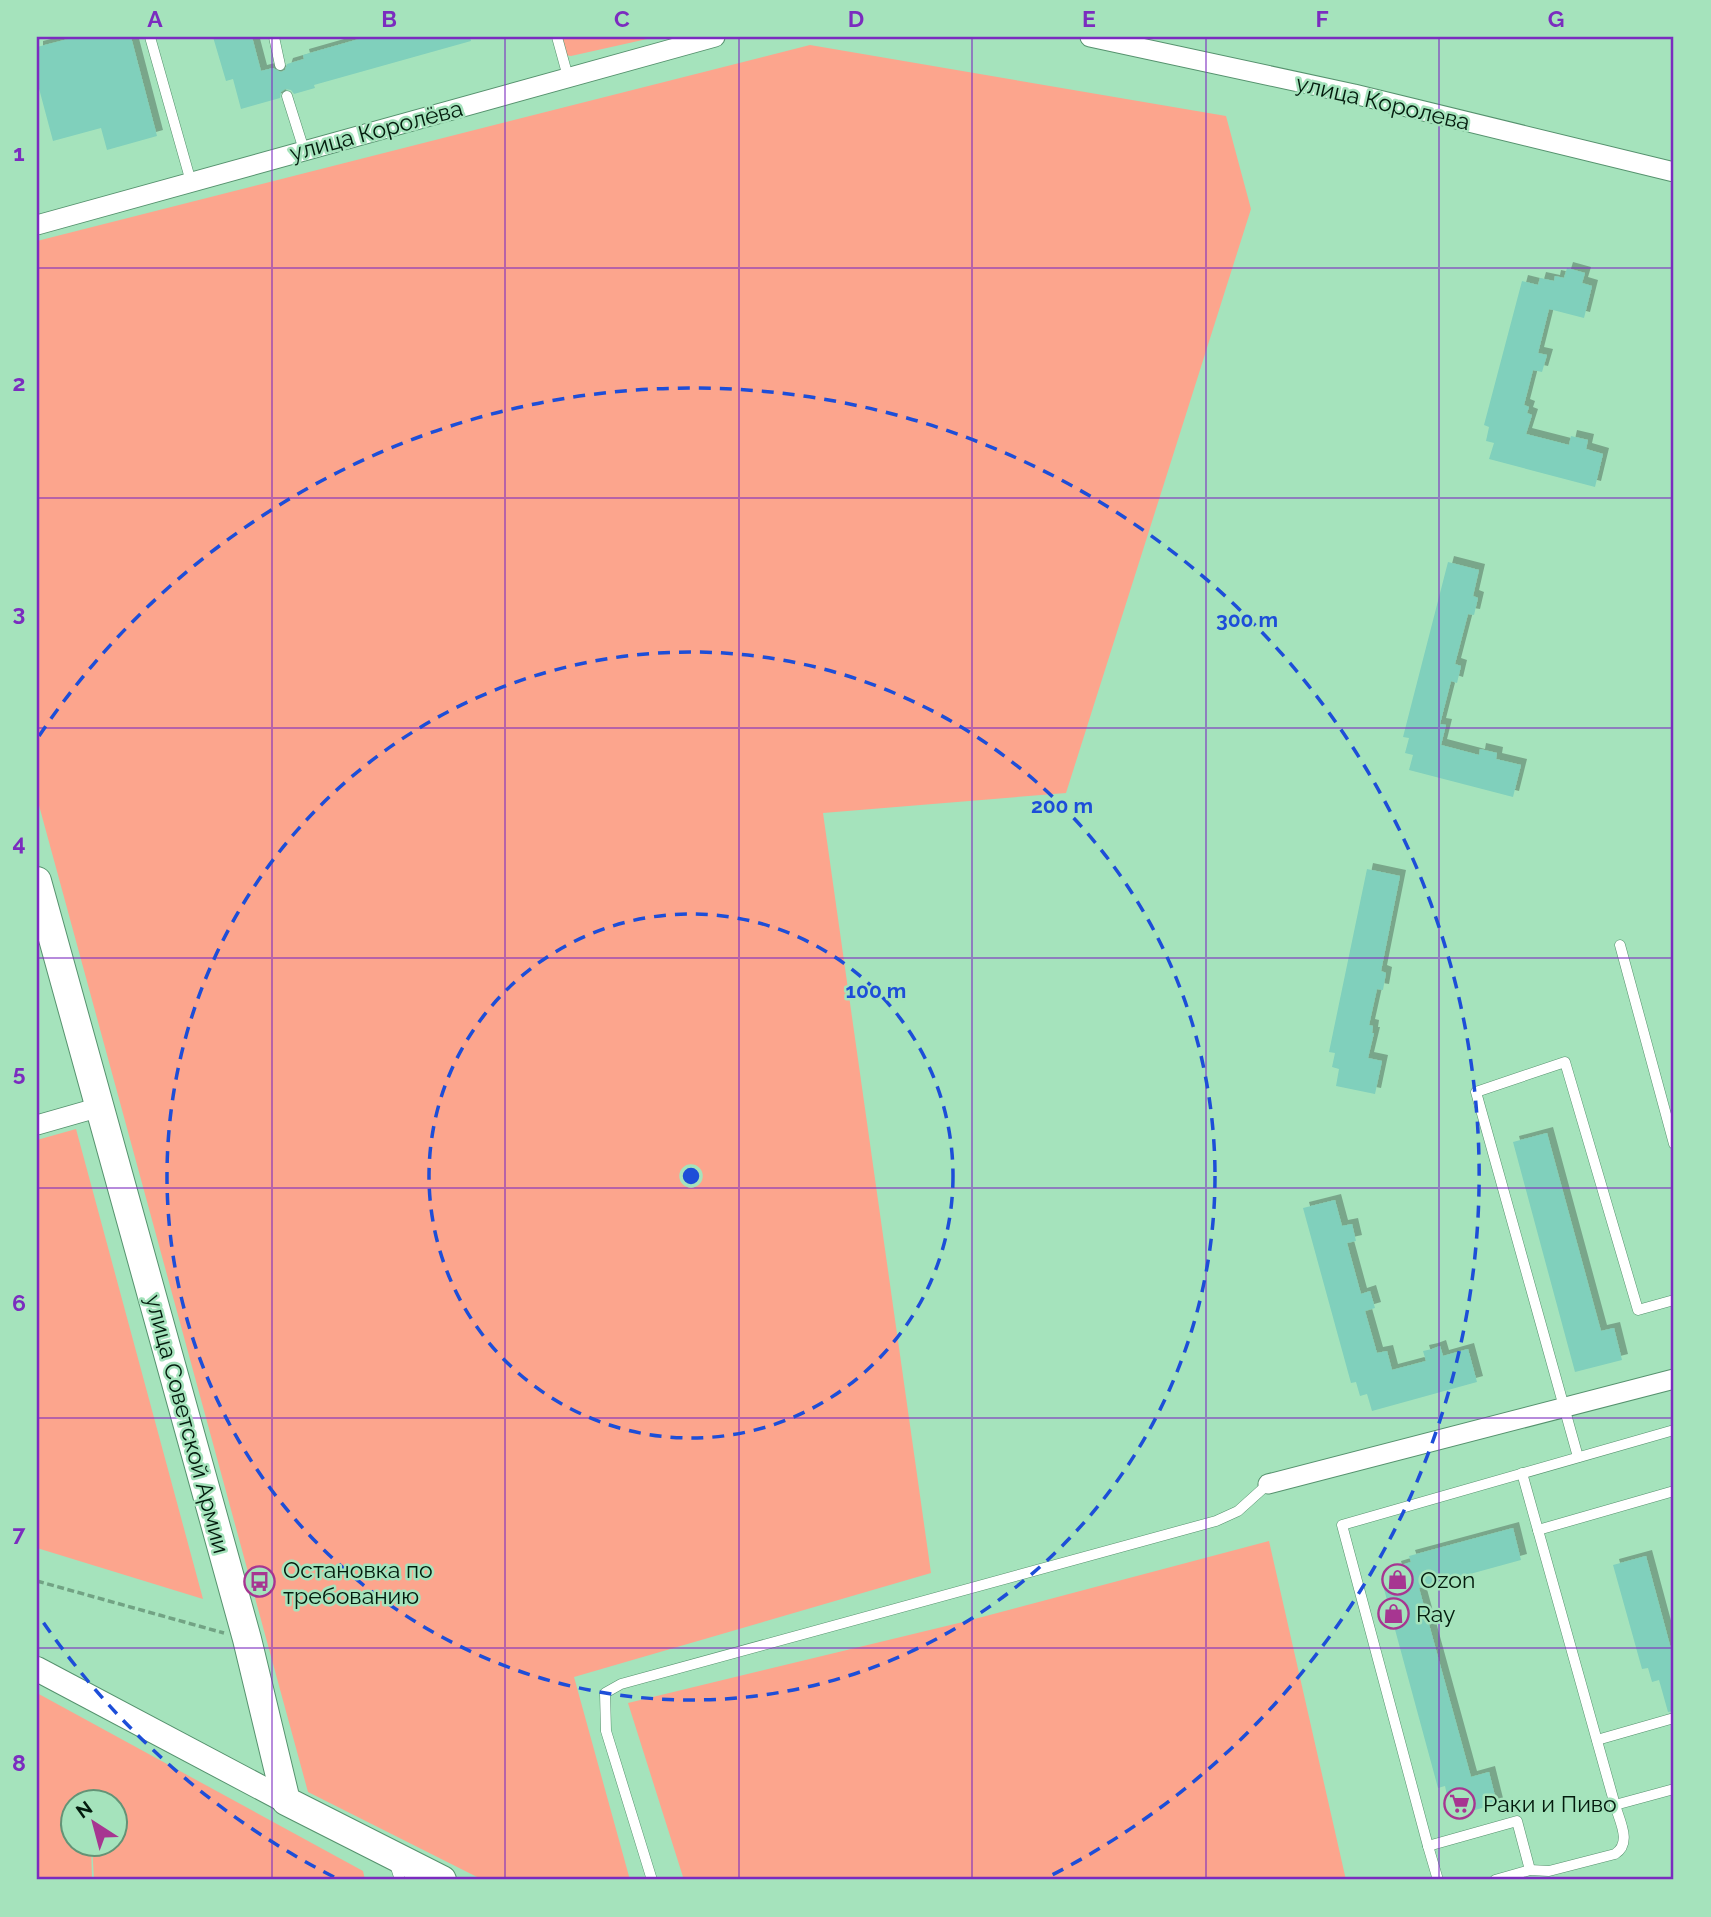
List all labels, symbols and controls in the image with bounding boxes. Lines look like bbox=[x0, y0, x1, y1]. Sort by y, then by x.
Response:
text: A bbox=[147, 5, 163, 32]
text: B bbox=[381, 5, 397, 32]
text: C bbox=[614, 5, 630, 32]
text: D bbox=[848, 5, 864, 32]
text: E bbox=[1082, 5, 1096, 32]
text: F bbox=[1315, 5, 1329, 32]
text: G bbox=[1548, 5, 1564, 32]
street label: улица Королева bbox=[1293, 69, 1473, 135]
street label: улица Королёва bbox=[287, 94, 465, 166]
text: 1 bbox=[13, 139, 25, 166]
text: 2 bbox=[13, 369, 25, 396]
text: 3 bbox=[13, 599, 25, 626]
text: 300 m bbox=[1216, 607, 1278, 632]
text: 200 m bbox=[1031, 793, 1093, 818]
text: 4 bbox=[12, 829, 26, 856]
text: 100 m bbox=[846, 978, 906, 1003]
text: 5 bbox=[13, 1059, 26, 1086]
centre of rings bbox=[679, 1164, 703, 1188]
text: 6 bbox=[12, 1289, 26, 1316]
street label: улица Советской Армии bbox=[140, 1292, 236, 1556]
text: 7 bbox=[13, 1519, 26, 1546]
place label: Остановка по требованию bbox=[283, 1556, 433, 1609]
shop icon: Ozon bbox=[1380, 1562, 1414, 1596]
bus stop icon: Остановка по требованию bbox=[243, 1565, 277, 1599]
place label: Ozon bbox=[1420, 1566, 1475, 1593]
shop icon: Ray bbox=[1376, 1596, 1410, 1630]
place label: Ray bbox=[1416, 1600, 1455, 1627]
text: 8 bbox=[12, 1749, 26, 1776]
supermarket icon: Раки и Пиво bbox=[1443, 1786, 1477, 1820]
north arrow bbox=[60, 1787, 130, 1857]
place label: Раки и Пиво bbox=[1483, 1790, 1617, 1817]
text: N bbox=[72, 1796, 96, 1822]

